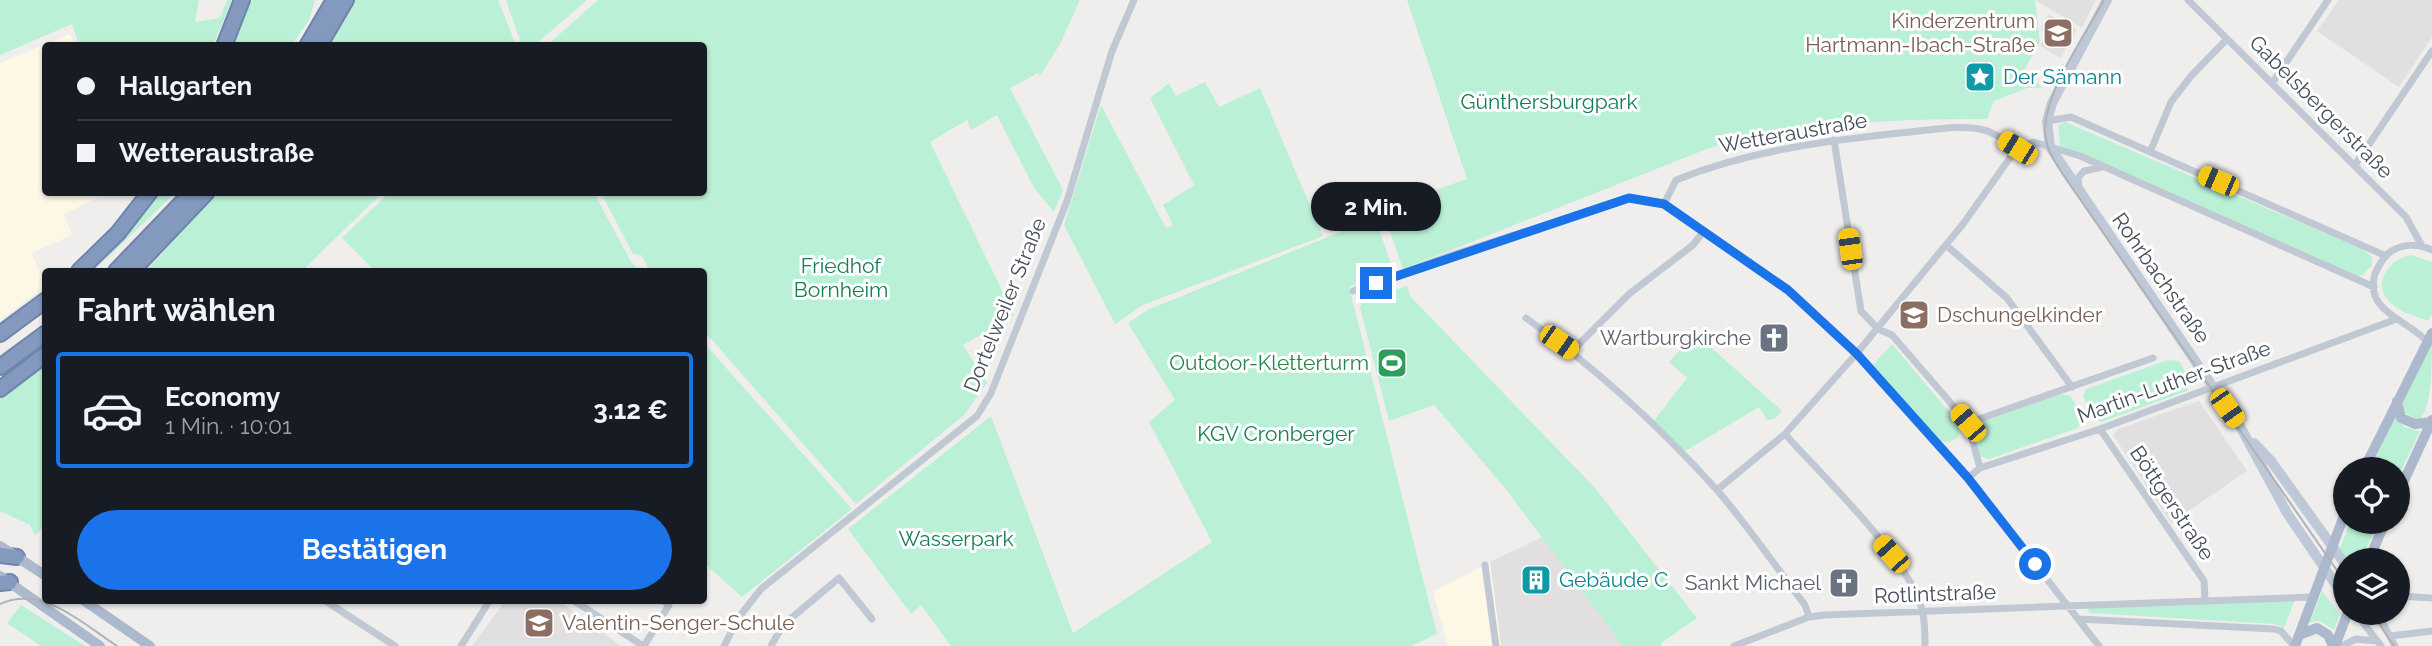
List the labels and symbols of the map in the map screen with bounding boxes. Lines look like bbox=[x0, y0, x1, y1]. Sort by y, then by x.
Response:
place label: Kinderzentrum Hartmann-Ibach-Straße bbox=[1805, 8, 2035, 57]
school or university icon: Kinderzentrum Hartmann-Ibach-Straße bbox=[2041, 16, 2075, 50]
street label: Gabelsbergerstraße bbox=[2244, 30, 2398, 184]
place icon: Der Sämann bbox=[1963, 60, 1997, 94]
place label: Der Sämann bbox=[2003, 64, 2122, 89]
park label: Günthersburgpark bbox=[1460, 89, 1638, 114]
street label: Wetteraustraße bbox=[1717, 107, 1869, 158]
car bbox=[1994, 128, 2041, 168]
car bbox=[2195, 163, 2242, 199]
callout: 2 Min. bbox=[1311, 182, 1441, 230]
street label: Rohrbachstraße bbox=[2107, 208, 2216, 348]
street label: Dortelweiler Straße bbox=[958, 214, 1051, 396]
car bbox=[1837, 227, 1864, 271]
park label: Friedhof Bornheim bbox=[794, 253, 888, 302]
route end bbox=[1360, 267, 1392, 299]
school or university icon: Dschungelkinder bbox=[1897, 298, 1931, 332]
place label: Dschungelkinder bbox=[1937, 302, 2103, 327]
car bbox=[1536, 321, 1583, 363]
church icon: Wartburgkirche bbox=[1757, 321, 1791, 355]
place label: Wartburgkirche bbox=[1600, 325, 1751, 350]
street label: Martin-Luther-Straße bbox=[2074, 335, 2274, 428]
sports icon: Outdoor-Kletterturm bbox=[1375, 346, 1409, 380]
place label: Outdoor-Kletterturm bbox=[1169, 350, 1369, 375]
car bbox=[2207, 385, 2248, 431]
car bbox=[1947, 400, 1990, 446]
park label: KGV Cronberger bbox=[1197, 421, 1355, 446]
street label: Böttgerstraße bbox=[2125, 441, 2220, 565]
park label: Wasserpark bbox=[898, 526, 1014, 551]
car bbox=[1870, 531, 1913, 577]
route start bbox=[2019, 548, 2051, 580]
building icon: Gebäude C bbox=[1519, 563, 1553, 597]
church icon: Sankt Michael bbox=[1827, 566, 1861, 600]
place label: Gebäude C bbox=[1559, 567, 1668, 592]
place label: Sankt Michael bbox=[1685, 570, 1821, 595]
street label: Rotlintstraße bbox=[1874, 579, 1996, 608]
school or university icon: Valentin-Senger-Schule bbox=[522, 606, 556, 640]
place label: Valentin-Senger-Schule bbox=[562, 610, 795, 635]

